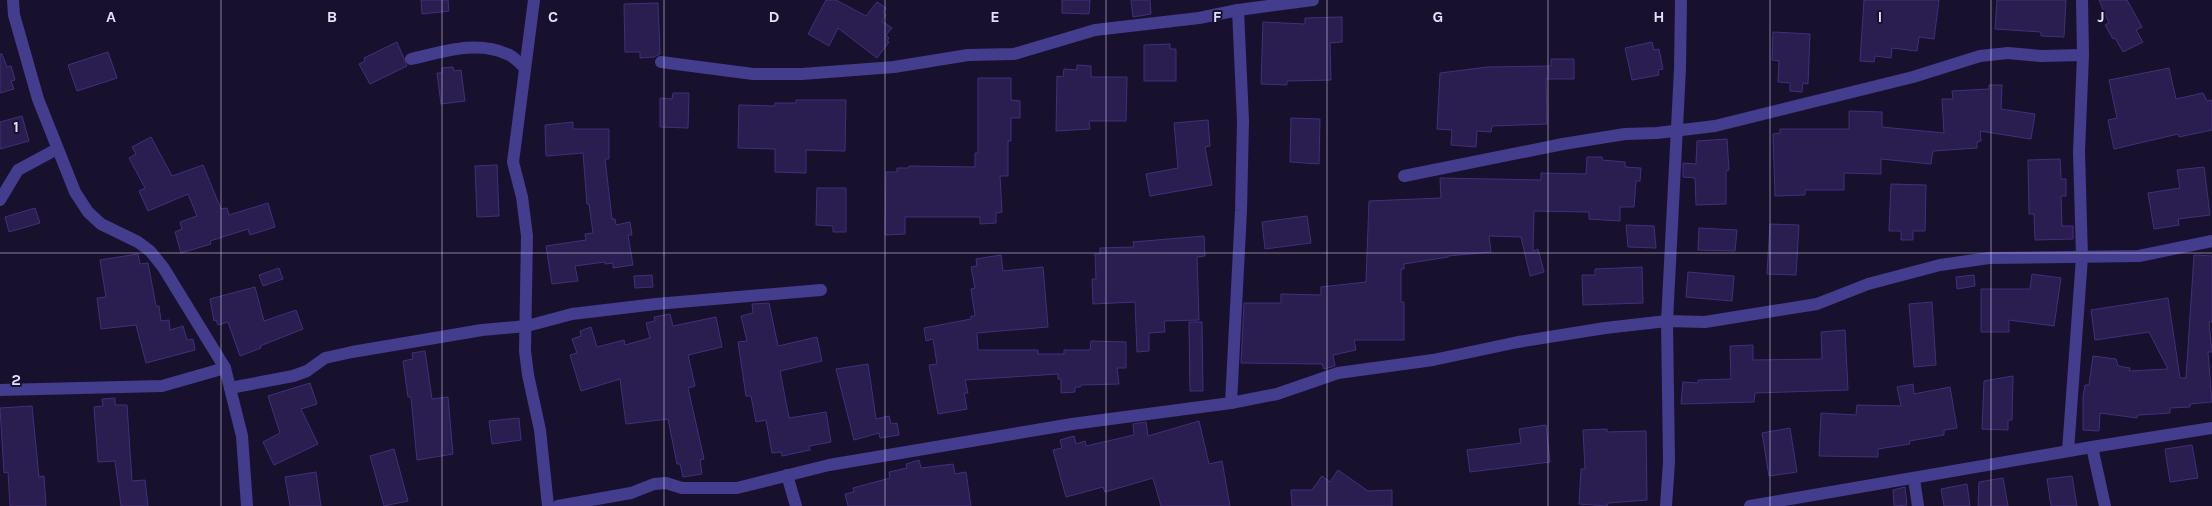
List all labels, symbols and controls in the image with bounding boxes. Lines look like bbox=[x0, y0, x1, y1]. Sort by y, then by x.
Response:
text: A bbox=[106, 7, 116, 26]
text: B bbox=[327, 7, 337, 26]
text: C bbox=[548, 7, 558, 26]
text: D bbox=[769, 7, 780, 26]
text: E bbox=[990, 7, 1000, 26]
text: F bbox=[1213, 7, 1222, 26]
text: G bbox=[1433, 7, 1443, 26]
text: H bbox=[1653, 7, 1665, 26]
text: I bbox=[1878, 7, 1882, 26]
text: J bbox=[2097, 7, 2105, 26]
text: 1 bbox=[13, 117, 19, 136]
text: 2 bbox=[11, 370, 21, 389]

